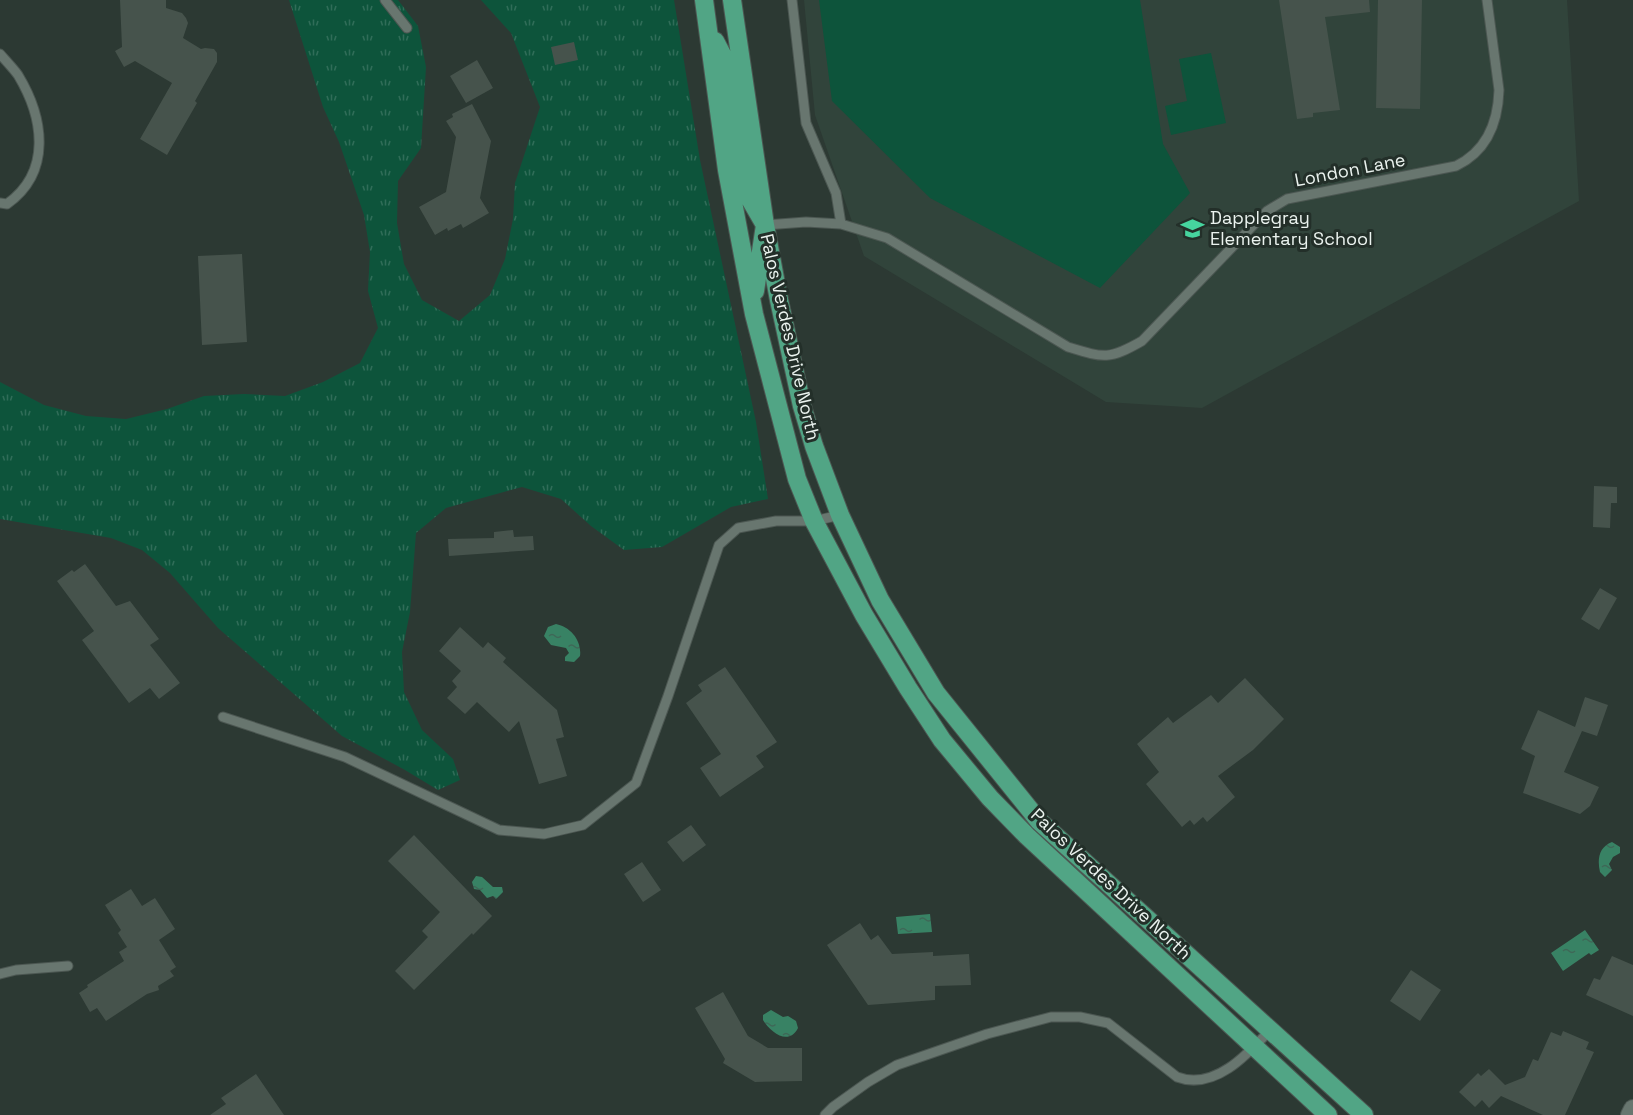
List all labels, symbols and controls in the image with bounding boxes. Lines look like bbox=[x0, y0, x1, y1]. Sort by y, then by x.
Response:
street label: London Lane bbox=[1293, 148, 1407, 191]
place label: Dapplegray Elementary School bbox=[1210, 206, 1373, 250]
school or university icon: Dapplegray Elementary School bbox=[1179, 215, 1205, 241]
street label: Palos Verdes Drive North bbox=[756, 231, 825, 442]
street label: Palos Verdes Drive North bbox=[1026, 803, 1196, 964]

